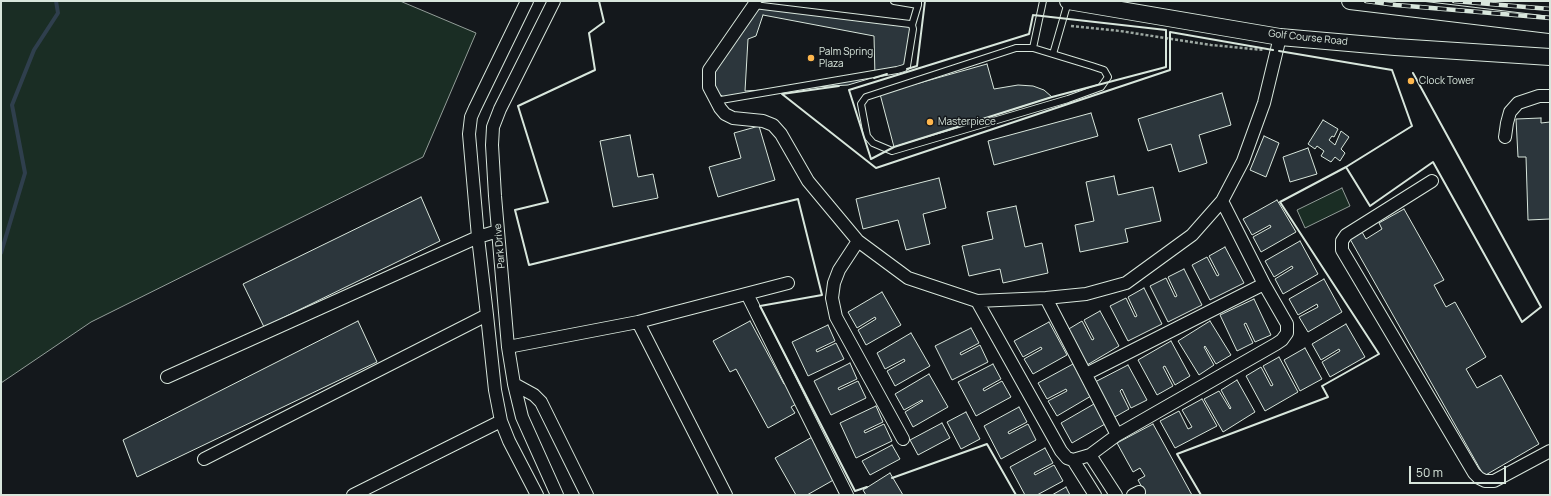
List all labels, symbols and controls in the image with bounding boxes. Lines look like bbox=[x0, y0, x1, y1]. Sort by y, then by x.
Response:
street label: Golf Course Road bbox=[1268, 28, 1348, 48]
place label: Palm Spring Plaza bbox=[819, 46, 873, 70]
marker: Palm Spring Plaza bbox=[806, 53, 816, 63]
place label: Clock Tower bbox=[1419, 75, 1475, 87]
marker: Clock Tower bbox=[1406, 76, 1416, 86]
place label: Masterpiece bbox=[938, 116, 996, 128]
marker: Masterpiece bbox=[925, 117, 935, 127]
street label: Park Drive bbox=[492, 223, 508, 269]
scale bar bbox=[1411, 458, 1508, 484]
text: 50 m bbox=[1416, 464, 1443, 481]

